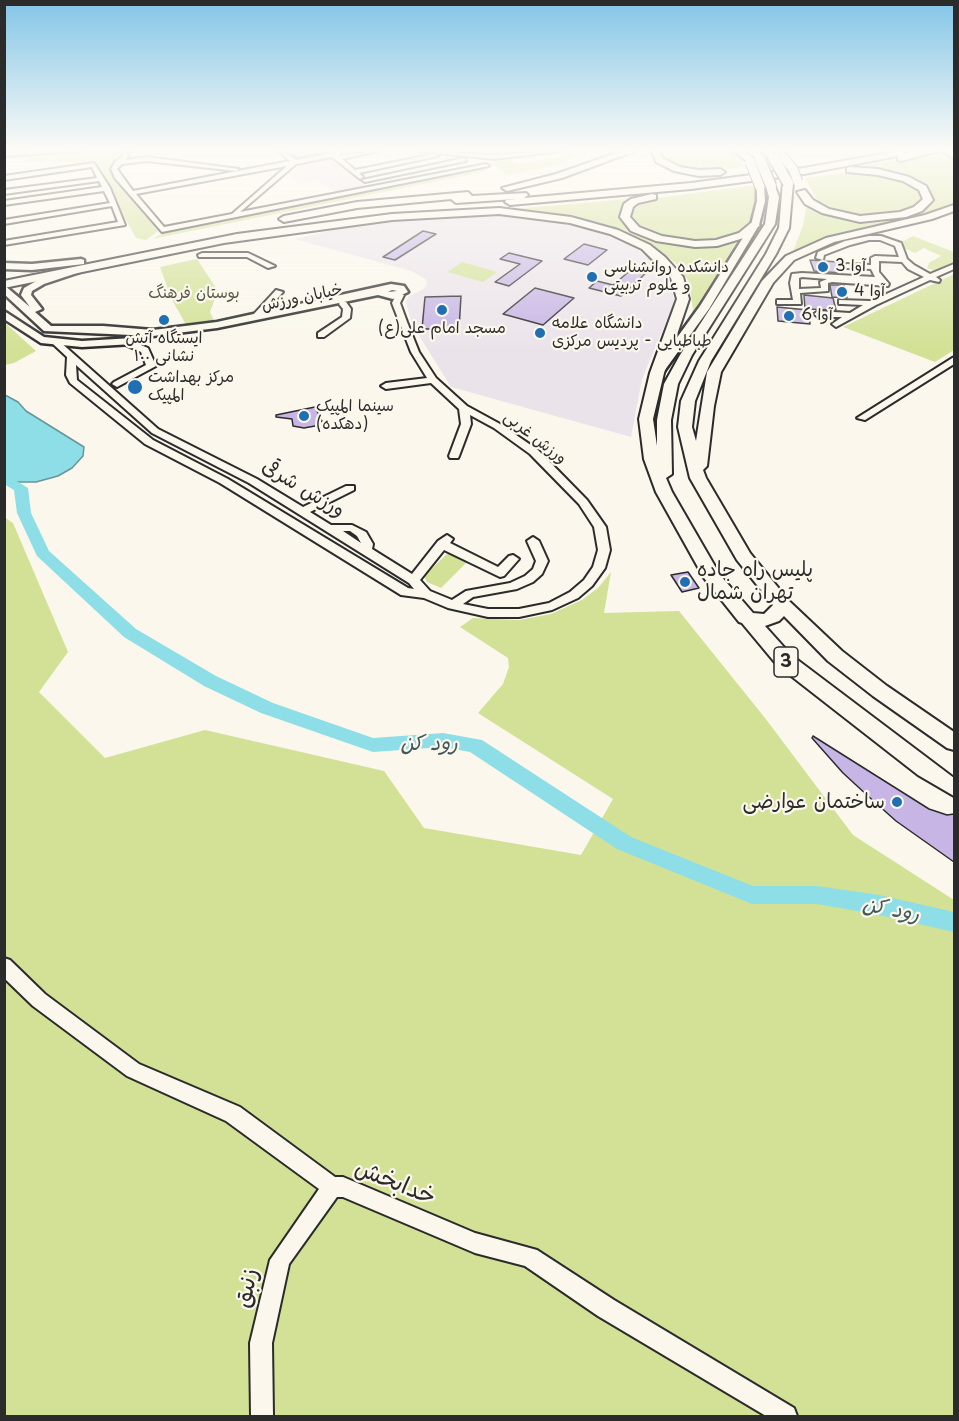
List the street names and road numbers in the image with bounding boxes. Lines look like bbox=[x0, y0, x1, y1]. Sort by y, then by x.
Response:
street label: خیابان ورزش bbox=[260, 280, 344, 316]
street label: ورزش غربی bbox=[500, 408, 570, 468]
street label: ورزش شرقی bbox=[257, 455, 349, 523]
road number: 3 bbox=[774, 647, 798, 677]
street label: خدابخش bbox=[350, 1154, 440, 1212]
street label: زنبق bbox=[228, 1265, 266, 1311]

